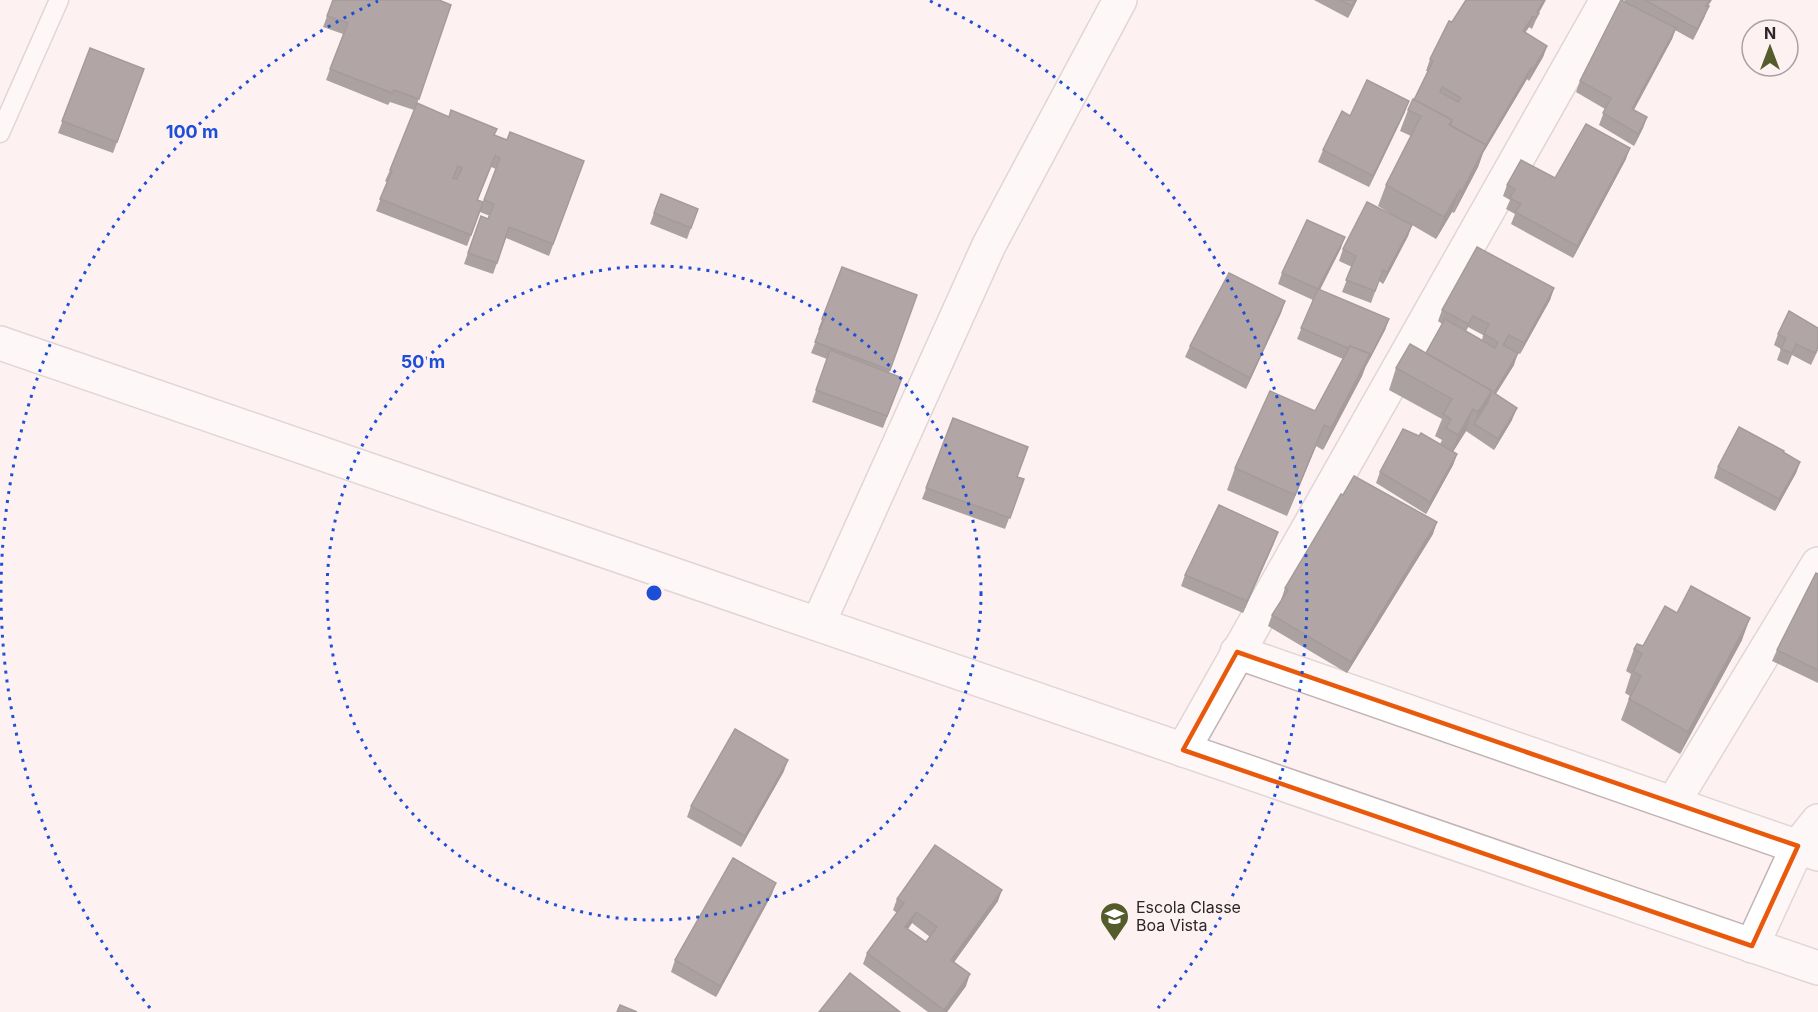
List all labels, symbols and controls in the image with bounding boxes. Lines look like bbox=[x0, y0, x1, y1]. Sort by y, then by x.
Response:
north arrow bbox=[1740, 18, 1800, 78]
text: N bbox=[1764, 23, 1776, 43]
text: 100 m bbox=[166, 121, 218, 142]
text: 50 m bbox=[401, 351, 445, 372]
centre of rings bbox=[644, 583, 664, 603]
place label: Escola Classe Boa Vista bbox=[1136, 897, 1241, 935]
school or university icon: Escola Classe Boa Vista bbox=[1099, 900, 1131, 942]

